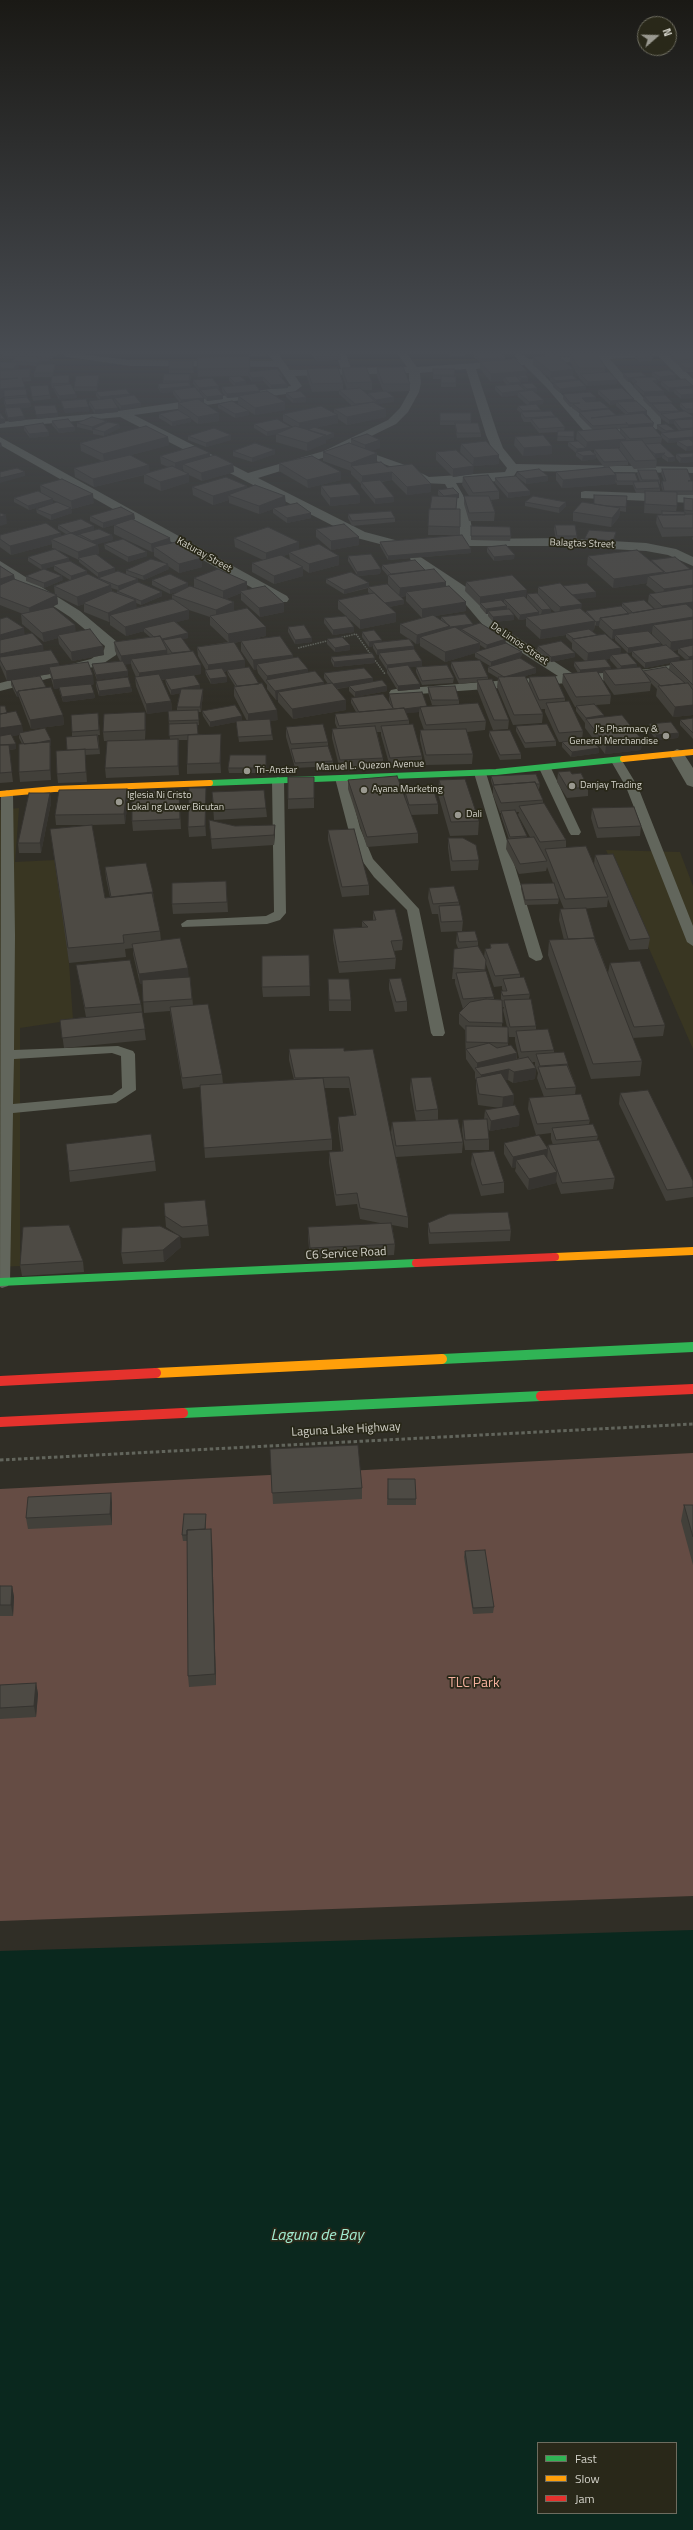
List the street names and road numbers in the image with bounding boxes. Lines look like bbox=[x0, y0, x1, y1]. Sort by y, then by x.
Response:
street label: Katuray Street bbox=[175, 535, 233, 575]
street label: Balagtas Street bbox=[549, 537, 615, 551]
street label: De Limos Street bbox=[488, 620, 550, 668]
street label: Manuel L. Quezon Avenue bbox=[316, 758, 424, 774]
street label: C6 Service Road bbox=[305, 1245, 387, 1263]
street label: Laguna Lake Highway bbox=[291, 1420, 401, 1440]

